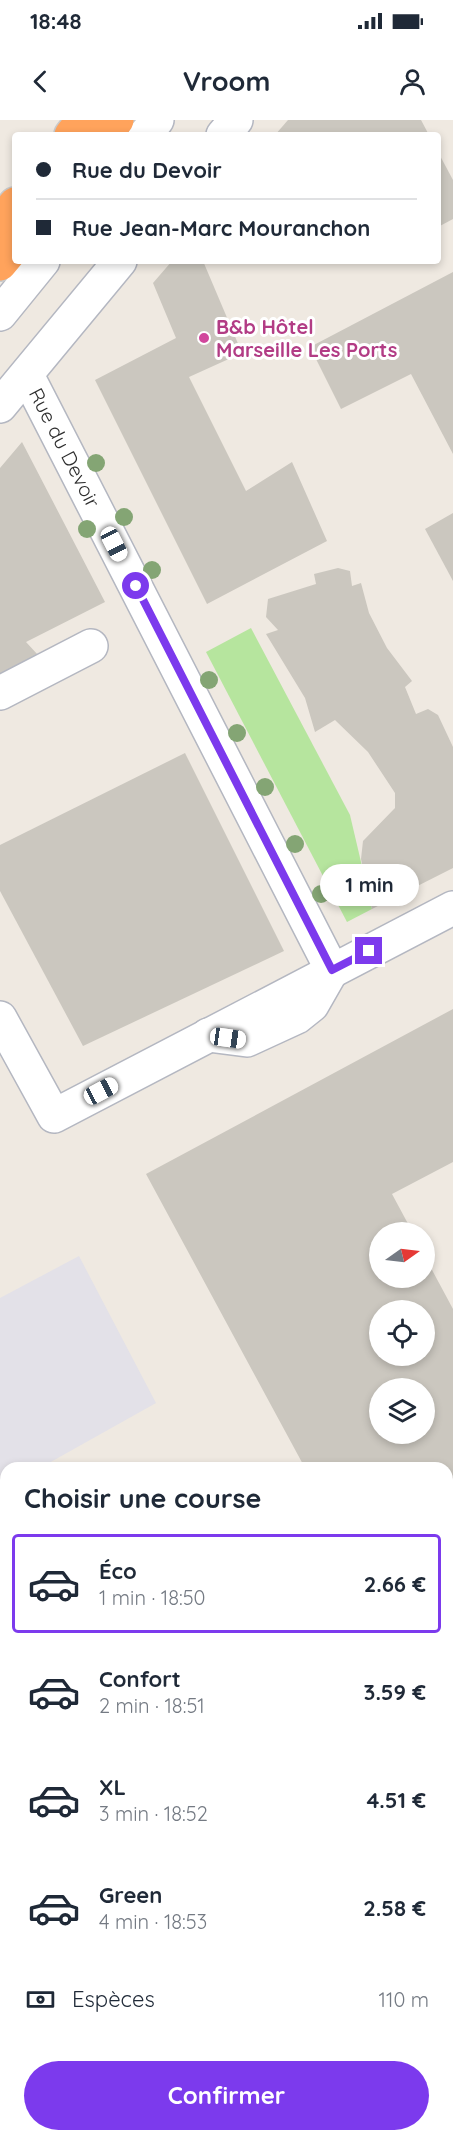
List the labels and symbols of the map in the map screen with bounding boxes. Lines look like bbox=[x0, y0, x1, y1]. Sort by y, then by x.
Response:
place label: B&b Hôtel Marseille Les Ports bbox=[216, 314, 397, 362]
marker: B&b Hôtel Marseille Les Ports bbox=[197, 331, 211, 345]
street label: Rue du Devoir bbox=[24, 384, 106, 512]
car bbox=[98, 524, 130, 564]
route start bbox=[122, 572, 149, 599]
callout: 1 min bbox=[320, 864, 418, 906]
route end bbox=[355, 937, 382, 964]
car bbox=[209, 1027, 247, 1049]
car bbox=[81, 1075, 121, 1107]
north arrow bbox=[369, 1222, 435, 1288]

